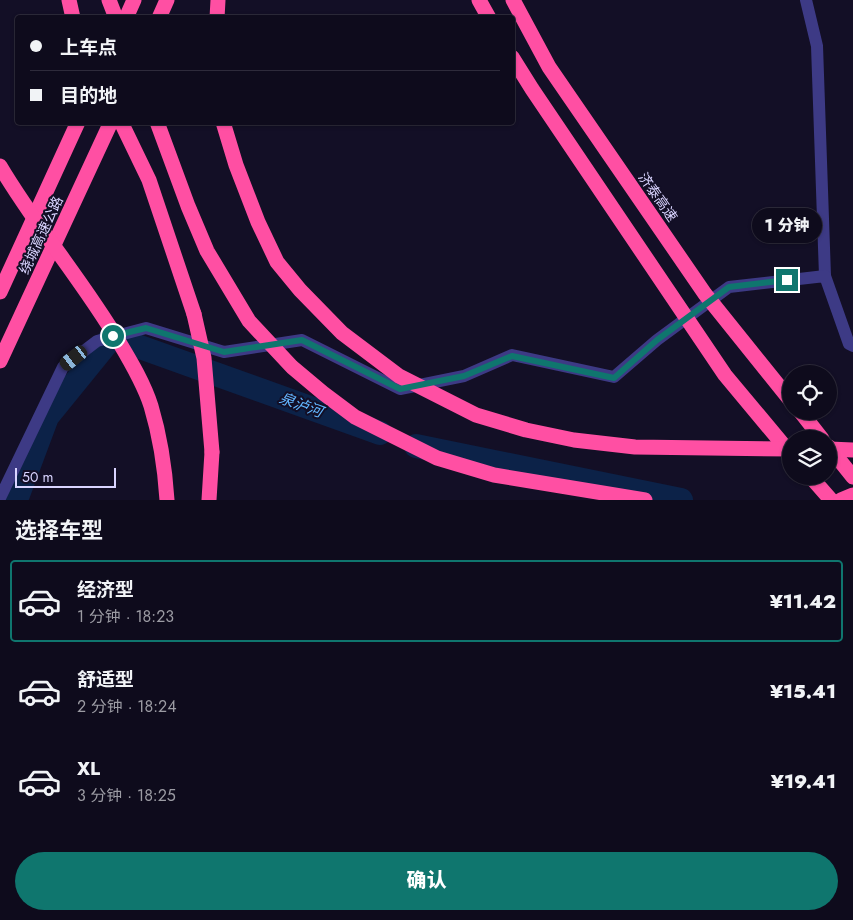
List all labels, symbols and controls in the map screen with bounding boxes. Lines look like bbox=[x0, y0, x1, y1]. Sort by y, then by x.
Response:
text: 上车点 bbox=[60, 34, 117, 61]
text: 目的地 bbox=[60, 82, 117, 109]
street label: 济泰高速 bbox=[634, 168, 682, 226]
street label: 绕城高速公路 bbox=[14, 193, 68, 277]
callout: 1 分钟 bbox=[752, 208, 822, 242]
text: 1 分钟 bbox=[764, 214, 810, 237]
route end bbox=[776, 269, 798, 291]
route start bbox=[102, 325, 124, 347]
car bbox=[57, 343, 90, 373]
map controls bbox=[782, 365, 837, 485]
button: locate bbox=[782, 365, 837, 420]
water label: 泉泸河 bbox=[276, 387, 329, 424]
button: layers bbox=[782, 430, 837, 485]
scale bar bbox=[15, 465, 116, 488]
text: 50 m bbox=[22, 467, 53, 487]
text: 选择车型 bbox=[15, 514, 103, 546]
text: 经济型 bbox=[77, 576, 134, 603]
icon: car bbox=[17, 579, 62, 624]
text: ¥11.42 bbox=[770, 588, 836, 615]
text: 1 分钟 · 18:23 bbox=[77, 605, 174, 628]
text: 舒适型 bbox=[77, 666, 134, 693]
icon: car bbox=[17, 669, 62, 714]
text: ¥15.41 bbox=[770, 678, 836, 705]
text: 2 分钟 · 18:24 bbox=[77, 695, 176, 718]
text: XL bbox=[77, 755, 100, 782]
icon: car bbox=[17, 759, 62, 804]
text: ¥19.41 bbox=[771, 768, 836, 795]
text: 3 分钟 · 18:25 bbox=[77, 784, 176, 807]
button: 确认 bbox=[15, 852, 838, 910]

